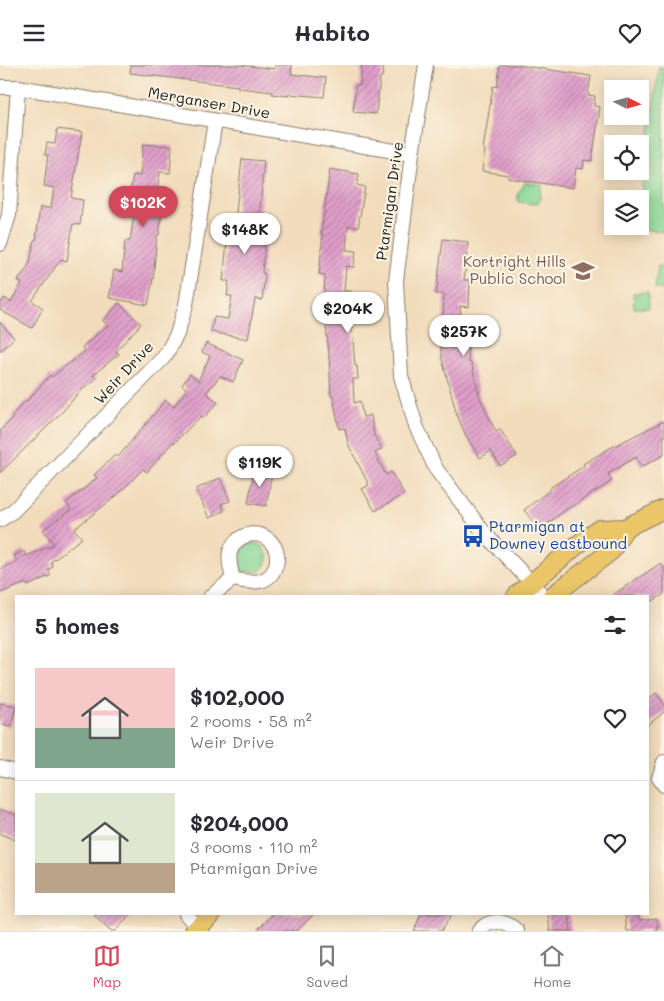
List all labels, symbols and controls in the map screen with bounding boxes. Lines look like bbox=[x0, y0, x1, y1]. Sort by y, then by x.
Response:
text: Habito bbox=[294, 18, 370, 47]
icon: menu bbox=[20, 19, 48, 47]
icon: heart bbox=[616, 19, 644, 47]
north arrow bbox=[604, 80, 649, 125]
map controls bbox=[604, 80, 649, 235]
street label: Merganser Drive bbox=[147, 81, 272, 123]
button: locate bbox=[604, 135, 649, 180]
street label: Ptarmigan Drive bbox=[371, 140, 407, 262]
pin: $102K bbox=[108, 185, 178, 228]
button: layers bbox=[604, 190, 649, 235]
text: $102K bbox=[120, 191, 166, 212]
pin: $148K bbox=[210, 213, 280, 255]
text: $148K bbox=[221, 218, 269, 239]
place label: Kortright Hills Public School bbox=[463, 251, 566, 288]
school or university icon: Kortright Hills Public School bbox=[570, 258, 596, 284]
pin: $204K bbox=[313, 291, 383, 334]
text: $204K bbox=[323, 297, 373, 318]
pin: $257K bbox=[429, 315, 499, 357]
text: $257K bbox=[440, 320, 488, 341]
street label: Weir Drive bbox=[89, 337, 158, 408]
pin: $119K bbox=[225, 445, 295, 488]
text: $119K bbox=[238, 451, 282, 472]
place label: Ptarmigan at Downey eastbound bbox=[489, 516, 627, 553]
bus stop icon: Ptarmigan at Downey eastbound bbox=[460, 523, 486, 549]
icon: filters bbox=[601, 611, 629, 639]
text: 5 homes bbox=[35, 612, 120, 639]
text: $102,000 bbox=[190, 683, 284, 710]
icon: home bbox=[75, 688, 135, 748]
icon: heart bbox=[601, 704, 629, 732]
text: 2 rooms · 58 m² bbox=[190, 710, 312, 731]
text: Weir Drive bbox=[190, 731, 274, 752]
text: $204,000 bbox=[190, 809, 289, 836]
icon: home bbox=[75, 813, 135, 873]
icon: heart bbox=[601, 829, 629, 857]
text: 3 rooms · 110 m² bbox=[190, 836, 317, 857]
text: Ptarmigan Drive bbox=[190, 857, 318, 878]
tab: Map bbox=[93, 942, 121, 991]
tab: Saved bbox=[306, 942, 348, 991]
tab: Home bbox=[533, 942, 571, 991]

